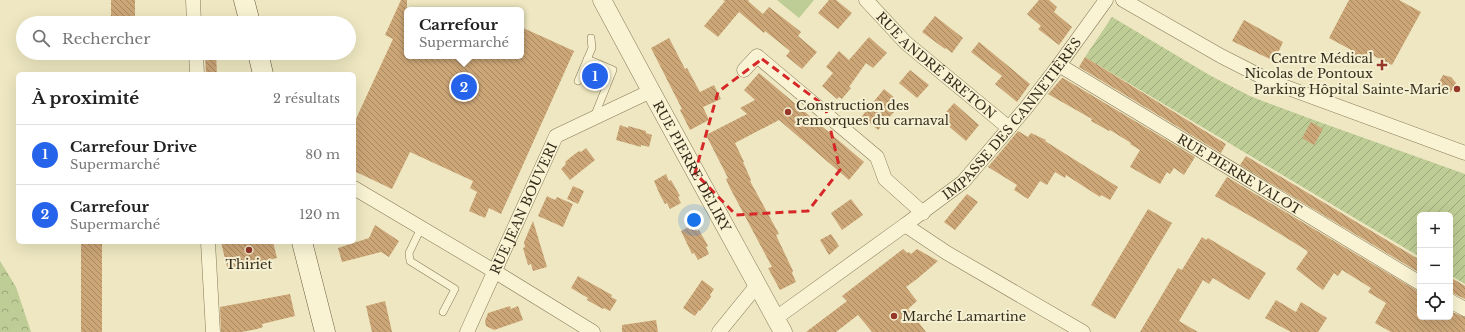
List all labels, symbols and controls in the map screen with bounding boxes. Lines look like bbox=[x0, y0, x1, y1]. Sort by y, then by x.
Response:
popup bbox=[404, 7, 524, 59]
street label: RUE ANDRÉ BRETON bbox=[873, 8, 1000, 123]
text: Carrefour bbox=[419, 15, 498, 34]
search box bbox=[16, 16, 356, 60]
icon: search bbox=[30, 27, 52, 49]
text: Rechercher bbox=[62, 29, 150, 48]
text: Supermarché bbox=[419, 34, 509, 51]
street label: IMPASSE DES CANNETIÈRES bbox=[939, 34, 1085, 203]
place label: Centre Médical Nicolas de Pontoux bbox=[1244, 50, 1373, 82]
marker: Centre Médical Nicolas de Pontoux bbox=[1376, 59, 1388, 71]
pin: 1 bbox=[582, 61, 608, 91]
pin: 2 bbox=[451, 72, 477, 102]
place label: Parking Hôpital Sainte-Marie bbox=[1254, 81, 1449, 98]
marker: Parking Hôpital Sainte-Marie bbox=[1452, 84, 1462, 94]
text: À proximité bbox=[32, 88, 139, 109]
text: 2 résultats bbox=[273, 90, 340, 107]
place label: Construction des remorques du carnaval bbox=[796, 97, 949, 129]
street label: RUE PIERRE DELIRY bbox=[649, 98, 735, 235]
marker: Construction des remorques du carnaval bbox=[783, 107, 793, 117]
street label: RUE PIERRE VALOT bbox=[1174, 130, 1306, 218]
text: Carrefour Drive bbox=[70, 137, 197, 156]
street label: RUE JEAN BOUVERI bbox=[486, 139, 561, 277]
text: 1 bbox=[42, 146, 48, 163]
text: 80 m bbox=[305, 146, 340, 163]
text: Supermarché bbox=[70, 156, 160, 173]
text: Carrefour bbox=[70, 197, 149, 216]
text: 2 bbox=[41, 206, 49, 223]
text: 120 m bbox=[299, 206, 340, 223]
your location bbox=[684, 210, 704, 230]
map controls bbox=[1417, 212, 1453, 320]
button: + bbox=[1417, 212, 1453, 248]
text: Supermarché bbox=[70, 216, 160, 233]
marker: Thiriet bbox=[244, 245, 254, 255]
button: − bbox=[1417, 248, 1453, 284]
place label: Thiriet bbox=[226, 256, 272, 273]
button: locate bbox=[1417, 284, 1453, 320]
place label: Marché Lamartine bbox=[902, 308, 1026, 325]
marker: Marché Lamartine bbox=[889, 311, 899, 321]

